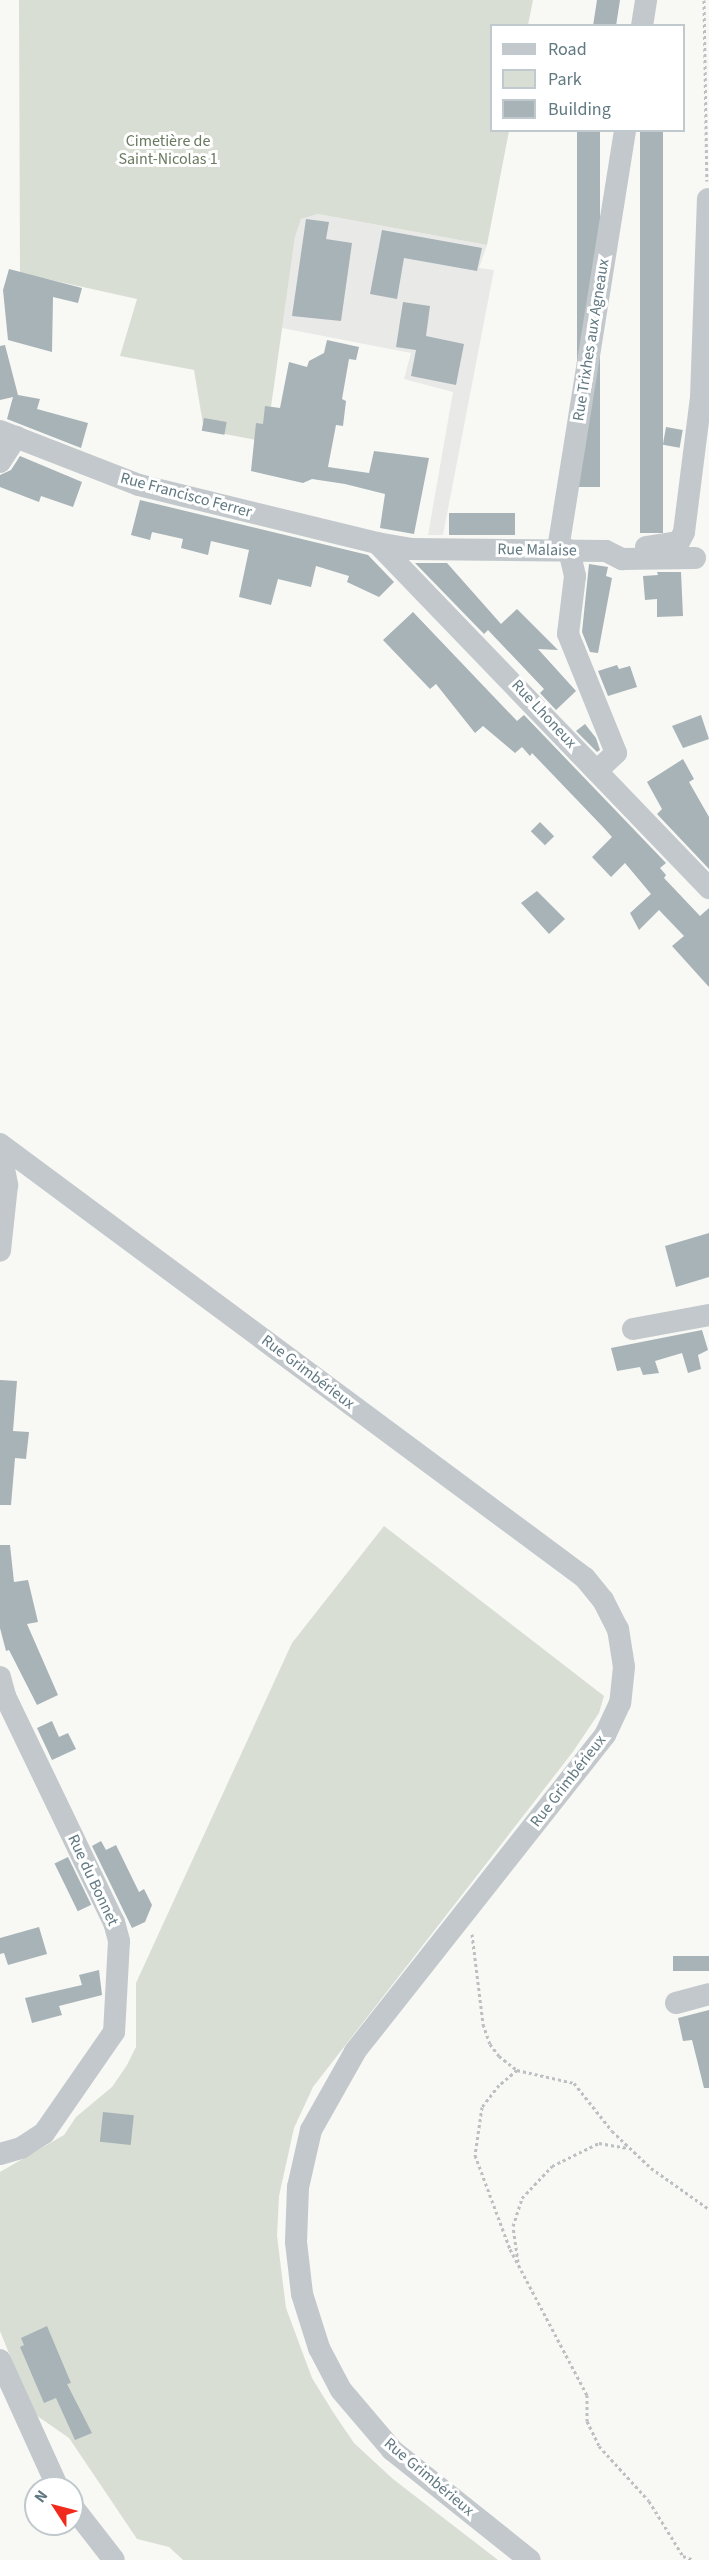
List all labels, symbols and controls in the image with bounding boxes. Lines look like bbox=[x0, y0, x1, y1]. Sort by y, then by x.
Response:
legend bbox=[490, 24, 685, 132]
text: Road bbox=[548, 37, 587, 62]
text: Park bbox=[548, 67, 582, 92]
text: Building bbox=[548, 97, 611, 122]
park label: Cimetière de Saint-Nicolas 1 bbox=[118, 131, 218, 169]
street label: Rue Trixhes aux Agneaux bbox=[569, 257, 613, 423]
street label: Rue Francisco Ferrer bbox=[118, 468, 254, 522]
street label: Rue Malaise bbox=[497, 540, 577, 560]
street label: Rue Lhoneux bbox=[507, 676, 581, 752]
street label: Rue Grimbérieux bbox=[258, 1331, 358, 1413]
street label: Rue Grimbérieux bbox=[526, 1731, 610, 1831]
street label: Rue du Bonnet bbox=[63, 1831, 123, 1929]
street label: Rue Grimbérieux bbox=[380, 2434, 478, 2520]
north arrow bbox=[24, 2476, 84, 2536]
text: N bbox=[29, 2486, 53, 2507]

